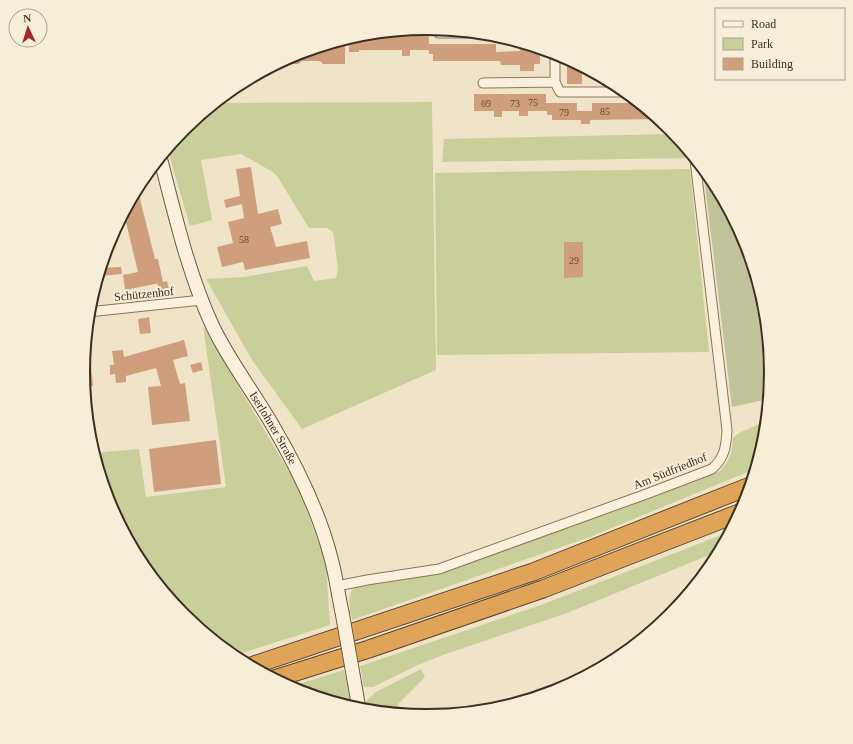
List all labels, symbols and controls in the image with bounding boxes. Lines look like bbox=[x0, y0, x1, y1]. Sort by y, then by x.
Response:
north arrow bbox=[8, 8, 48, 48]
legend bbox=[715, 8, 845, 80]
text: N bbox=[23, 12, 32, 24]
text: Road bbox=[751, 17, 776, 31]
text: Park bbox=[751, 37, 773, 51]
text: Building bbox=[751, 57, 793, 71]
house number: 75 bbox=[528, 97, 538, 108]
house number: 69 bbox=[481, 98, 491, 109]
house number: 73 bbox=[510, 98, 520, 109]
house number: 85 bbox=[600, 106, 610, 117]
house number: 79 bbox=[559, 107, 569, 118]
house number: 58 bbox=[239, 234, 249, 245]
house number: 29 bbox=[569, 255, 579, 266]
street label: Schützenhof bbox=[113, 284, 175, 304]
street label: Iserlohner Straße bbox=[246, 389, 300, 467]
street label: Am Südfriedhof bbox=[631, 450, 709, 492]

